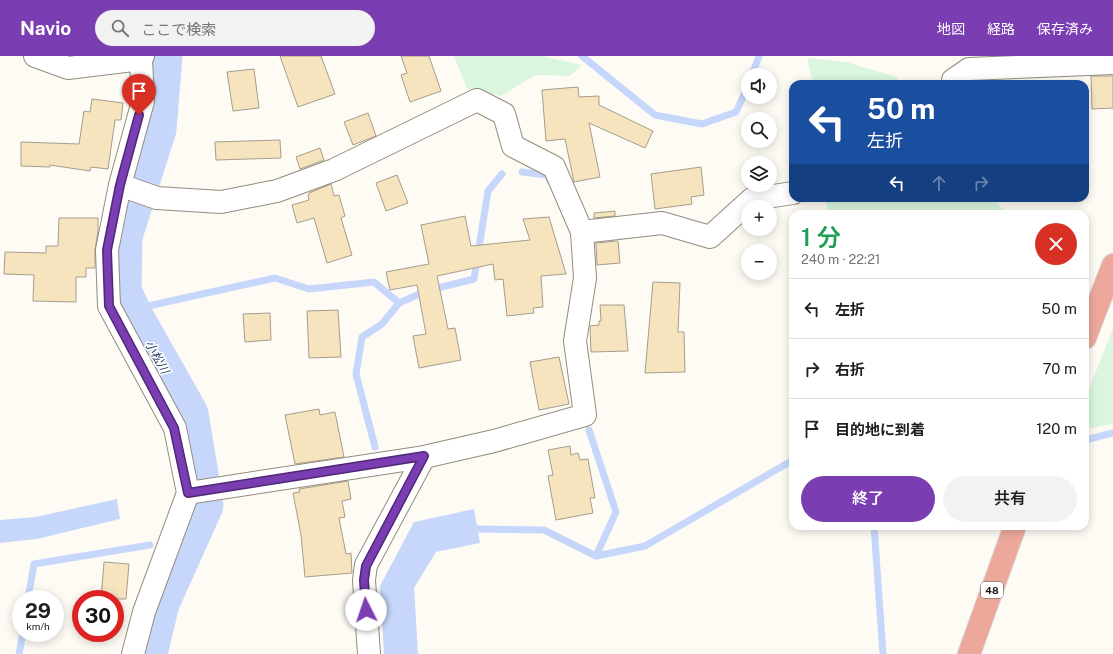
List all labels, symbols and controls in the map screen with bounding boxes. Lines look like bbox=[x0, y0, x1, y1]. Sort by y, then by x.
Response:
search box bbox=[95, 10, 375, 46]
text: Navio bbox=[20, 17, 71, 39]
icon: search bbox=[109, 17, 131, 39]
text: ここで検索 bbox=[141, 21, 216, 38]
text: 地図 bbox=[937, 21, 965, 37]
text: 経路 bbox=[987, 21, 1015, 37]
text: 保存済み bbox=[1037, 21, 1093, 37]
map controls bbox=[741, 68, 777, 280]
button: sound bbox=[741, 68, 777, 104]
pin bbox=[122, 74, 156, 115]
icon: arrive bbox=[128, 80, 150, 102]
text: 50 m bbox=[867, 92, 935, 125]
icon: left bbox=[801, 96, 853, 148]
button: search bbox=[741, 112, 777, 148]
text: 左折 bbox=[867, 130, 903, 151]
button: layers bbox=[741, 156, 777, 192]
icon: left bbox=[886, 172, 908, 194]
icon: ahead bbox=[928, 172, 950, 194]
icon: right bbox=[970, 172, 992, 194]
button: + bbox=[741, 200, 777, 236]
text: 1 分 bbox=[801, 223, 841, 251]
button: close bbox=[1035, 223, 1077, 265]
button: − bbox=[741, 244, 777, 280]
text: 240 m · 22:21 bbox=[801, 252, 880, 267]
icon: left bbox=[801, 298, 823, 320]
text: 50 m bbox=[1042, 300, 1077, 317]
text: 左折 bbox=[835, 301, 865, 318]
water label: 小松川 bbox=[142, 338, 173, 378]
icon: right bbox=[801, 358, 823, 380]
text: 70 m bbox=[1042, 360, 1077, 377]
text: 右折 bbox=[835, 361, 865, 378]
icon: arrive bbox=[801, 418, 823, 440]
text: 120 m bbox=[1036, 420, 1077, 437]
text: 目的地に到着 bbox=[835, 421, 925, 438]
button: 終了 bbox=[801, 476, 935, 522]
button: 共有 bbox=[943, 476, 1077, 522]
road number: 48 bbox=[981, 582, 1003, 598]
position arrow bbox=[345, 589, 387, 631]
speed limit sign: 30 bbox=[72, 590, 124, 642]
text: 29 bbox=[25, 599, 51, 623]
text: km/h bbox=[26, 620, 50, 632]

